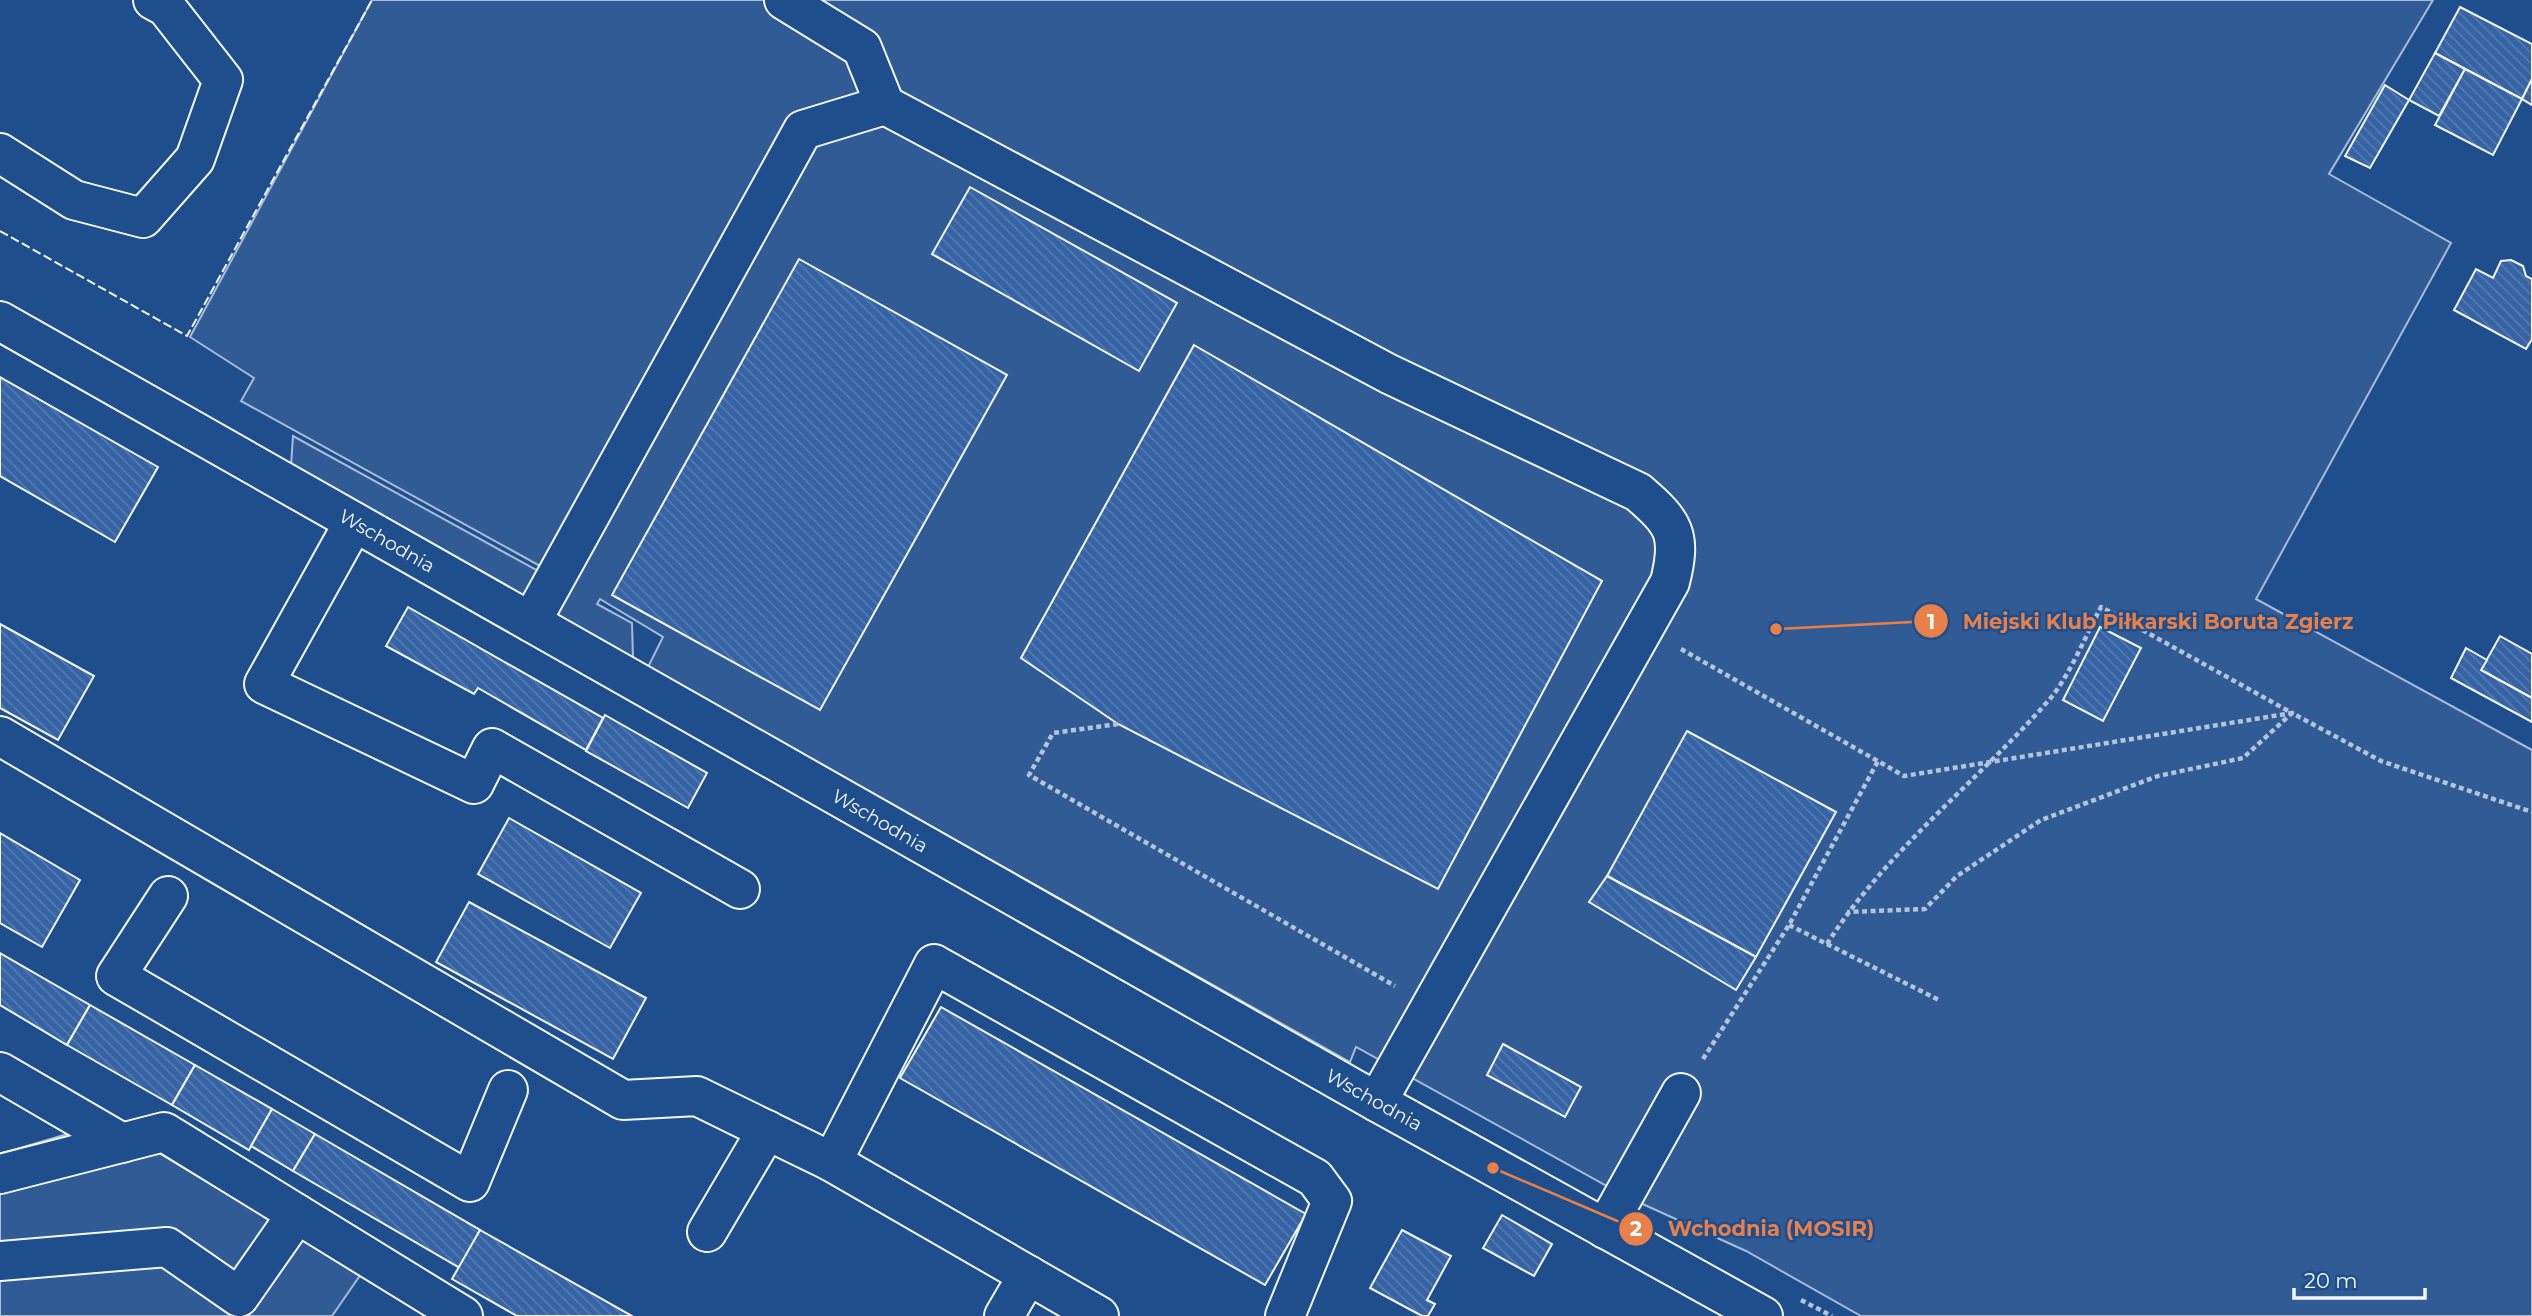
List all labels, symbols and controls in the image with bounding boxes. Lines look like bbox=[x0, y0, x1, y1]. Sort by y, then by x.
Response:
street label: Wschodnia bbox=[335, 504, 439, 578]
callout: Miejski Klub Piłkarski Boruta Zgierz bbox=[1913, 600, 2367, 642]
text: 1 bbox=[1927, 609, 1935, 634]
text: Miejski Klub Piłkarski Boruta Zgierz bbox=[1963, 609, 2353, 634]
street label: Wschodnia bbox=[828, 784, 932, 858]
street label: Wschodnia bbox=[1322, 1064, 1426, 1136]
callout: Wchodnia (MOSIR) bbox=[1619, 1208, 1888, 1250]
text: 2 bbox=[1630, 1216, 1642, 1241]
text: Wchodnia (MOSIR) bbox=[1668, 1216, 1874, 1241]
scale bar bbox=[2294, 1256, 2425, 1300]
text: 20 m bbox=[2304, 1268, 2358, 1293]

